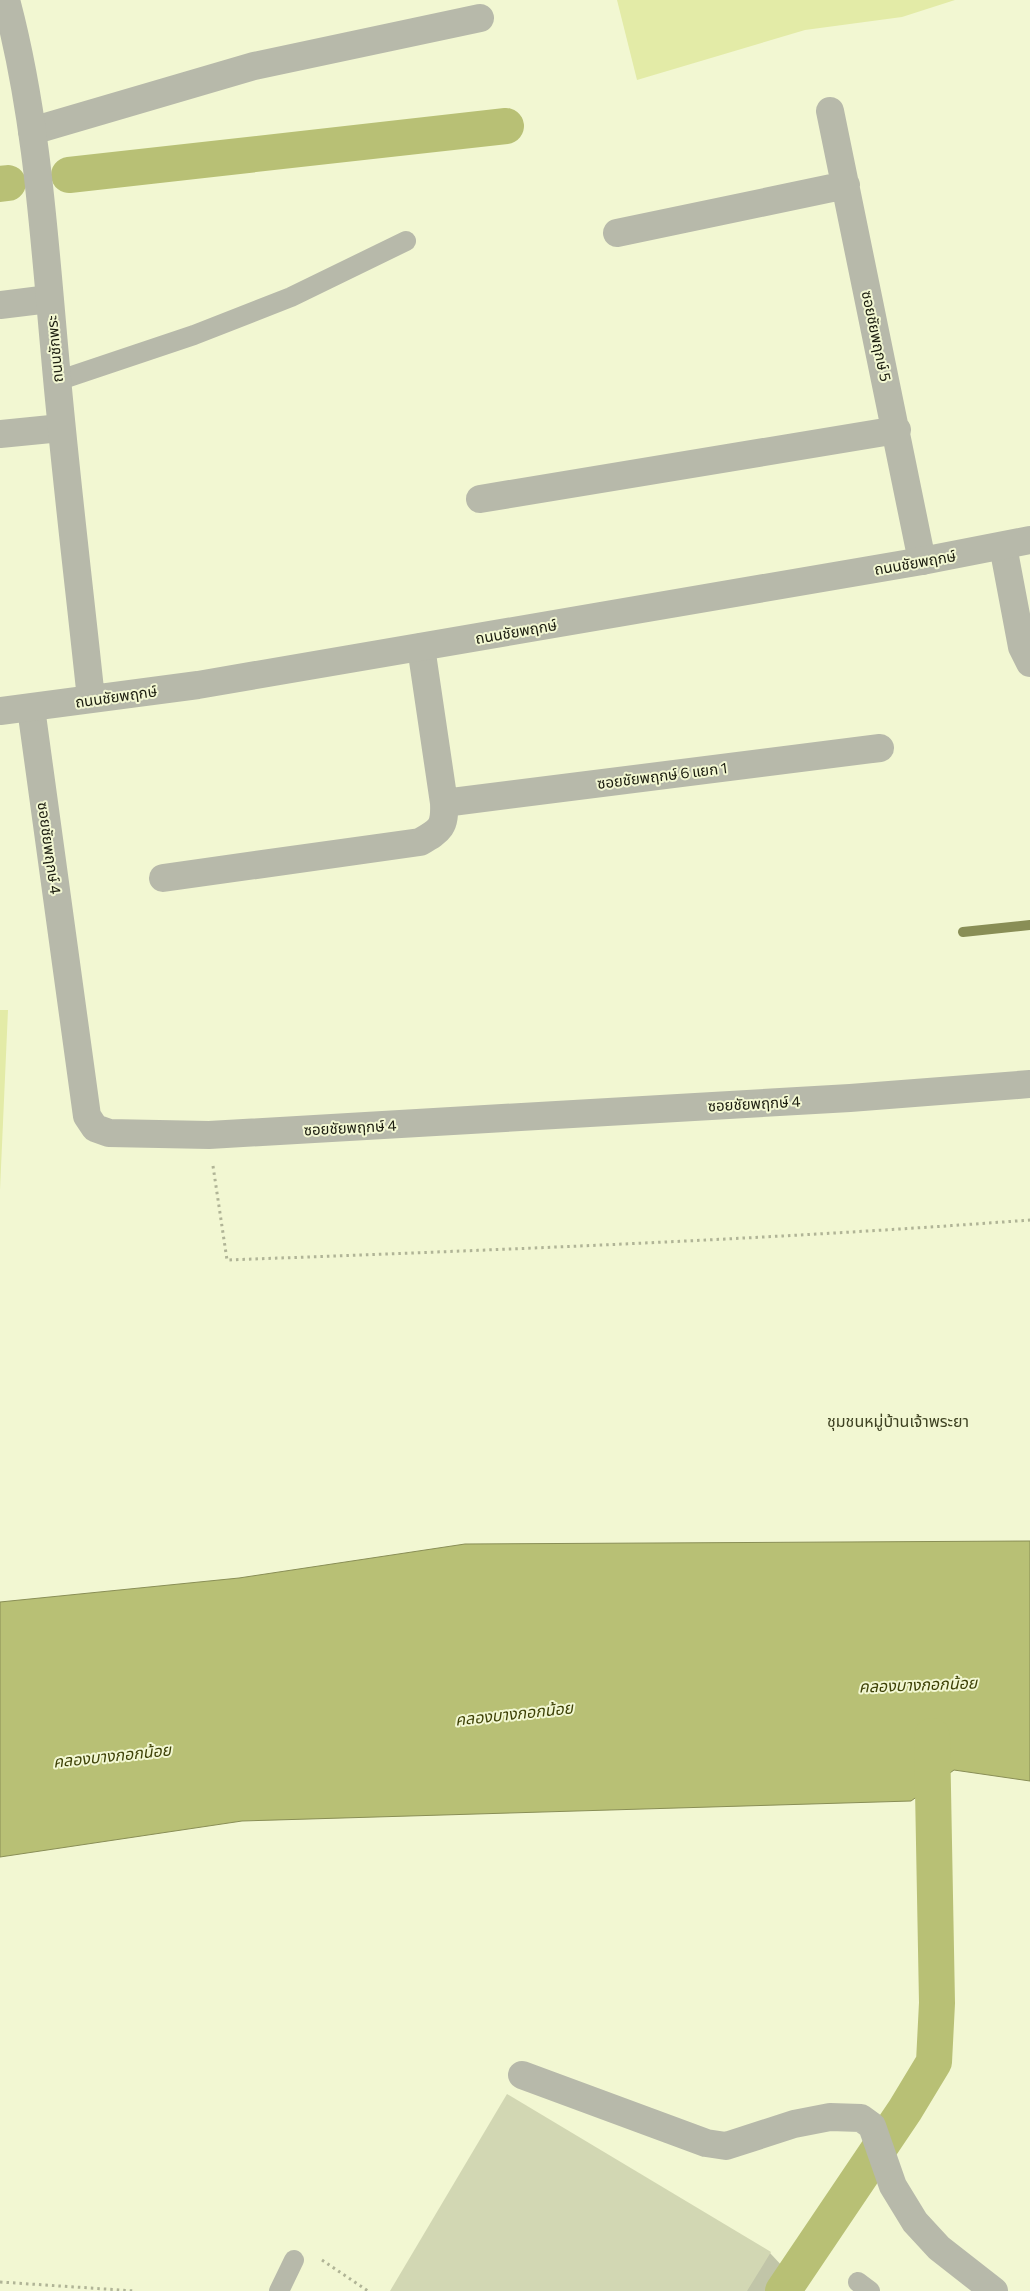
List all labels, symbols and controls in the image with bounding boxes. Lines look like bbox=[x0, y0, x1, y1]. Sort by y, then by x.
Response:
street label: ซอยชัยพฤกษ์ 5 bbox=[859, 289, 895, 383]
street label: ถนนชักพระ bbox=[42, 315, 66, 383]
street label: ถนนชัยพฤกษ์ bbox=[873, 546, 958, 578]
street label: ถนนชัยพฤกษ์ bbox=[474, 615, 559, 647]
street label: ถนนชัยพฤกษ์ bbox=[74, 681, 159, 711]
street label: ซอยชัยพฤกษ์ 6 แยก 1 bbox=[596, 758, 728, 792]
street label: ซอยชัยพฤกษ์ 4 bbox=[35, 801, 65, 895]
street label: ซอยชัยพฤกษ์ 4 bbox=[707, 1092, 801, 1114]
street label: ซอยชัยพฤกษ์ 4 bbox=[303, 1116, 397, 1138]
district label: ชุมชนหมู่บ้านเจ้าพระยา bbox=[827, 1411, 969, 1431]
water label: คลองบางกอกน้อย bbox=[859, 1672, 979, 1696]
water label: คลองบางกอกน้อย bbox=[454, 1697, 575, 1729]
water label: คลองบางกอกน้อย bbox=[52, 1739, 173, 1771]

